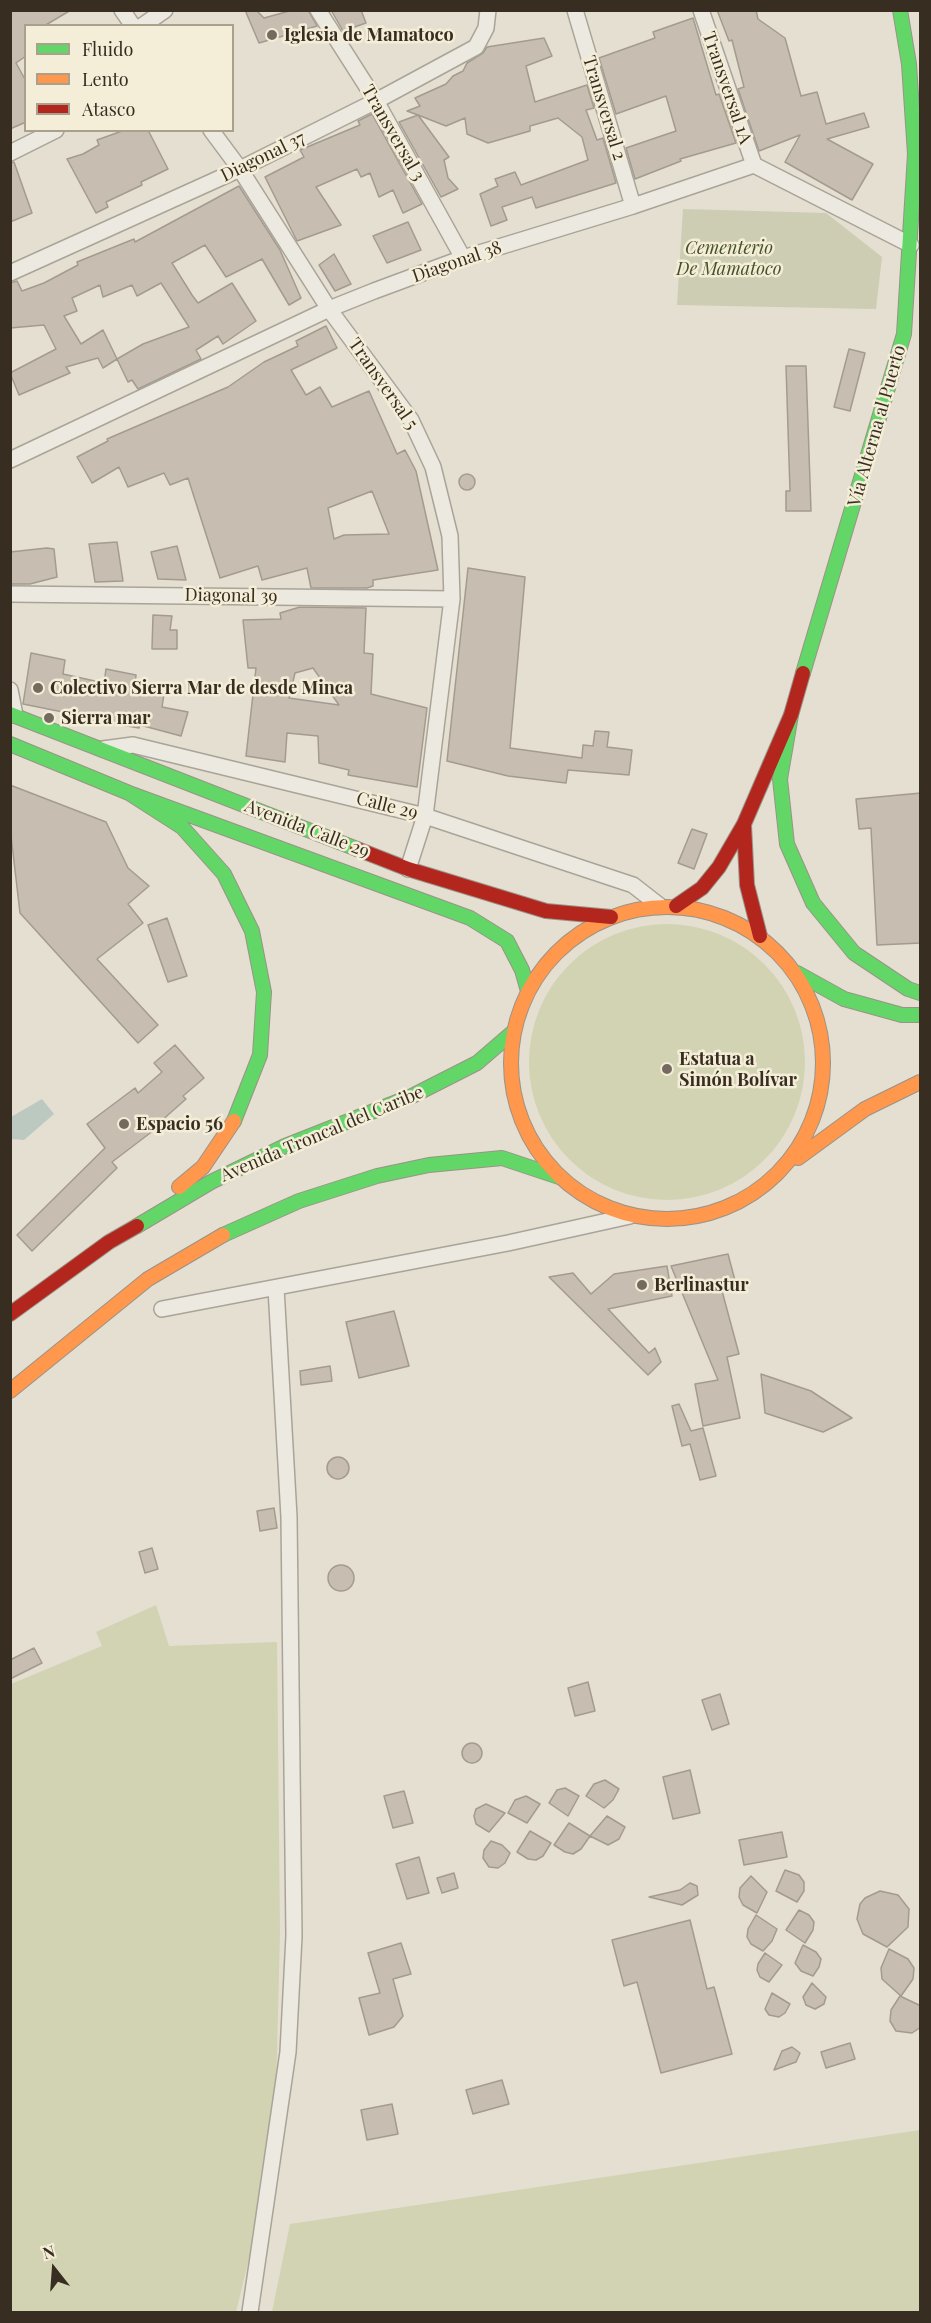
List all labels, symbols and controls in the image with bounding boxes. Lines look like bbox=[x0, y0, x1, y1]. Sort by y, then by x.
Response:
legend bbox=[24, 24, 234, 132]
place label: Iglesia de Mamatoco bbox=[284, 24, 454, 46]
marker: Iglesia de Mamatoco bbox=[265, 28, 279, 42]
street label: Transversal 1A bbox=[698, 29, 756, 147]
text: Fluido bbox=[82, 37, 133, 61]
street label: Transversal 2 bbox=[578, 53, 630, 163]
text: Lento bbox=[82, 67, 129, 91]
street label: Transversal 3 bbox=[357, 81, 429, 185]
text: Atasco bbox=[82, 97, 135, 121]
street label: Diagonal 37 bbox=[217, 127, 309, 187]
street label: Diagonal 38 bbox=[409, 237, 505, 287]
park label: Cementerio De Mamatoco bbox=[676, 237, 782, 280]
street label: Transversal 5 bbox=[344, 334, 422, 434]
street label: Vía Alterna al Puerto bbox=[844, 343, 910, 509]
street label: Diagonal 39 bbox=[184, 584, 278, 608]
place label: Colectivo Sierra Mar de desde Minca bbox=[50, 677, 353, 699]
marker: Colectivo Sierra Mar de desde Minca bbox=[31, 681, 45, 695]
place label: Sierra mar bbox=[61, 707, 150, 729]
marker: Sierra mar bbox=[42, 711, 56, 725]
street label: Calle 29 bbox=[354, 788, 420, 824]
street label: Avenida Calle 29 bbox=[242, 795, 372, 863]
place label: Estatua a Simón Bolívar bbox=[679, 1048, 797, 1090]
marker: Estatua a Simón Bolívar bbox=[660, 1062, 674, 1076]
street label: Avenida Troncal del Caribe bbox=[217, 1081, 427, 1187]
place label: Espacio 56 bbox=[136, 1113, 223, 1135]
marker: Espacio 56 bbox=[117, 1117, 131, 1131]
place label: Berlinastur bbox=[654, 1274, 749, 1296]
marker: Berlinastur bbox=[635, 1278, 649, 1292]
north arrow bbox=[24, 2239, 84, 2299]
text: N bbox=[40, 2240, 57, 2263]

